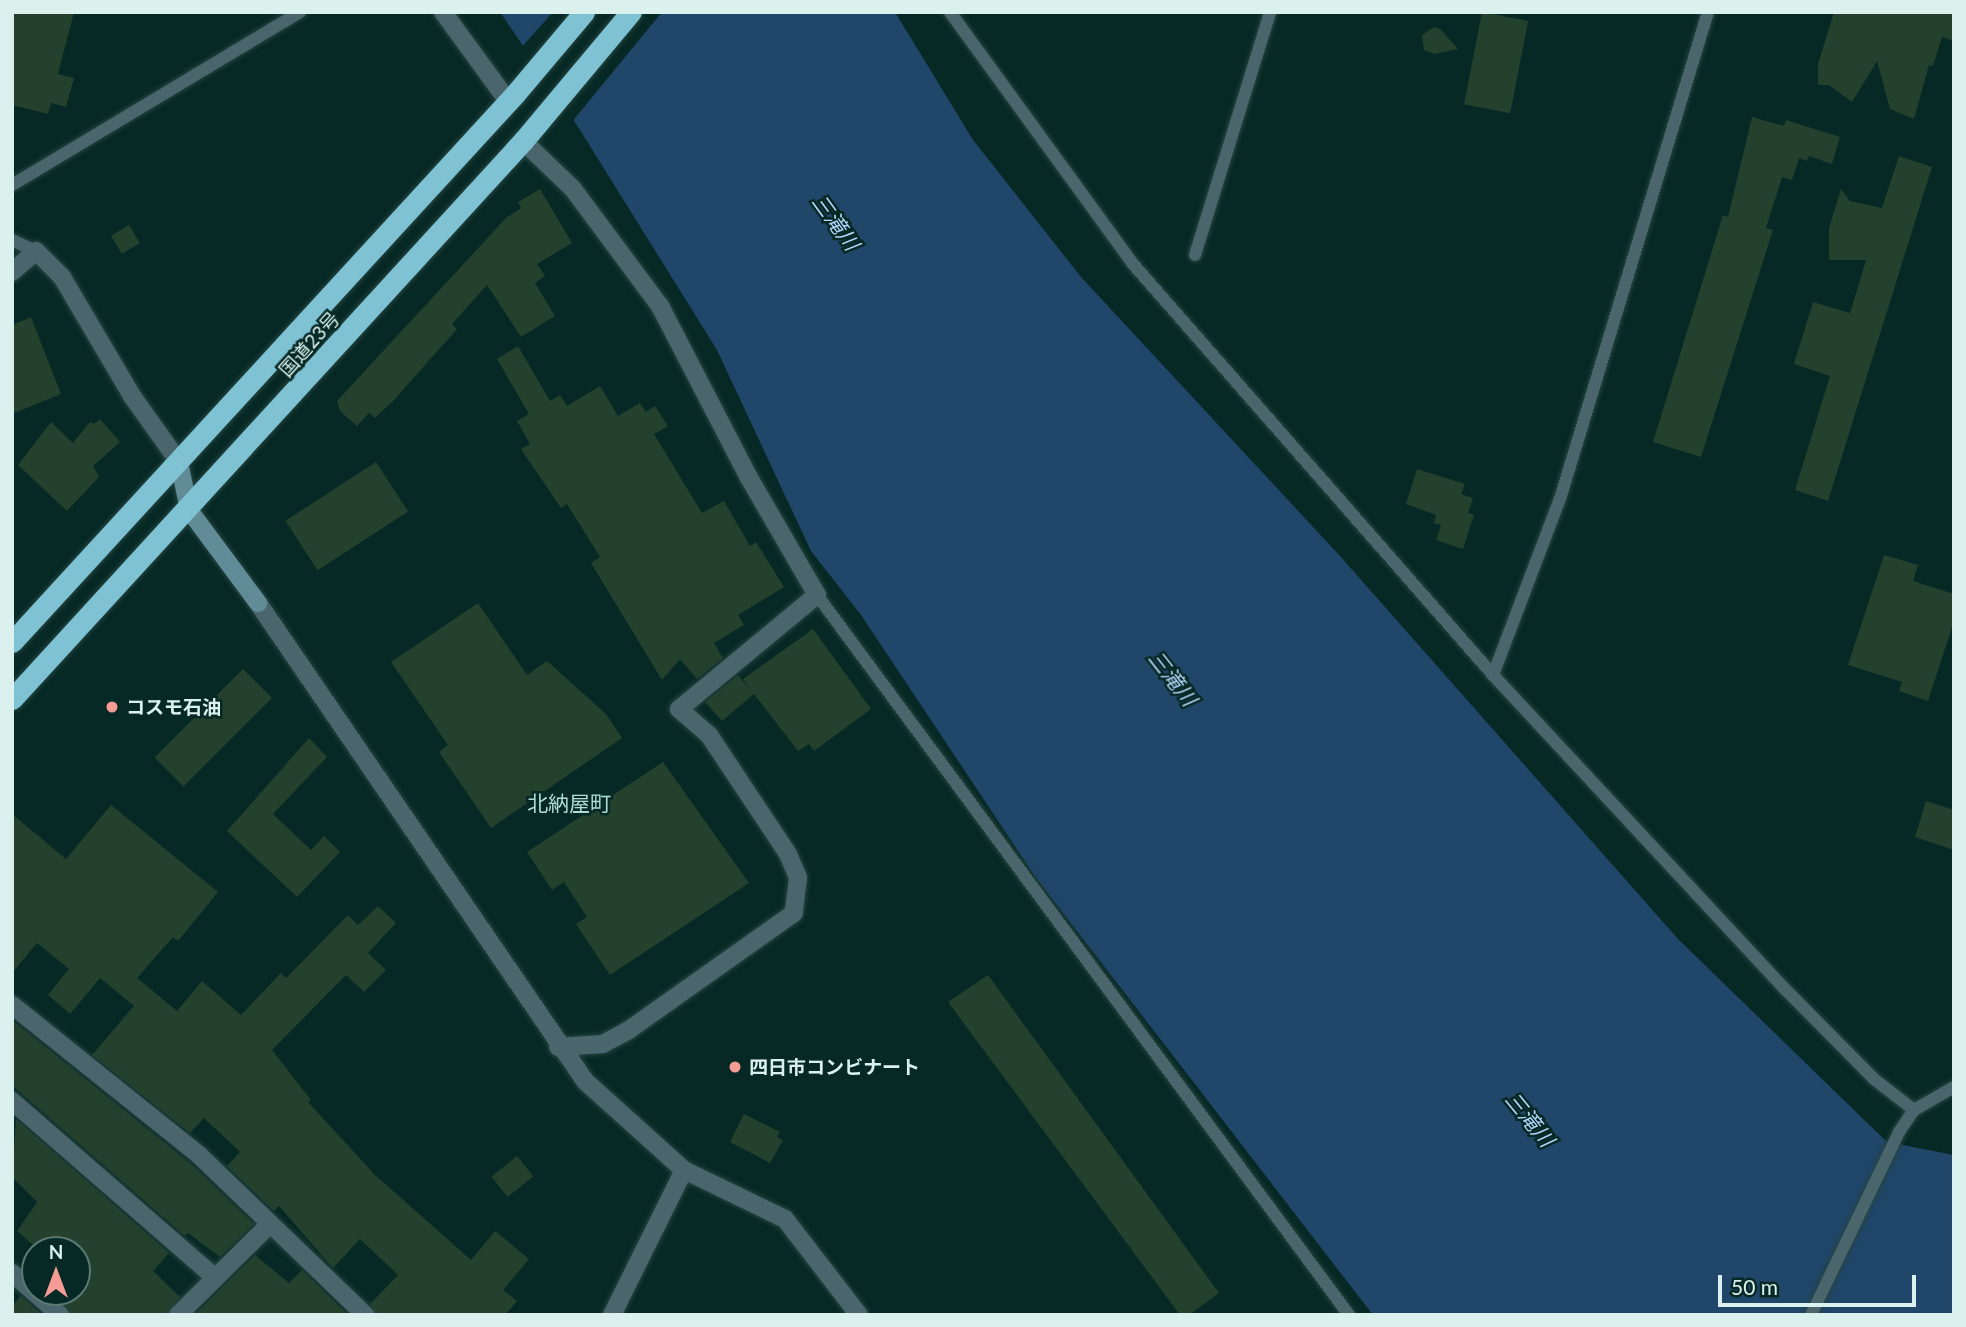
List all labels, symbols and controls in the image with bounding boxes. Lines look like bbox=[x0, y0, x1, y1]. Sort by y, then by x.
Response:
water label: 三滝川 bbox=[807, 189, 865, 255]
street label: 国道23号 bbox=[274, 307, 344, 381]
water label: 三滝川 bbox=[1144, 645, 1202, 711]
place label: コスモ石油 bbox=[126, 696, 221, 718]
marker: コスモ石油 bbox=[104, 699, 120, 715]
district label: 北納屋町 bbox=[527, 790, 611, 816]
place label: 四日市コンビナート bbox=[749, 1056, 920, 1078]
marker: 四日市コンビナート bbox=[727, 1059, 743, 1075]
water label: 三滝川 bbox=[1500, 1087, 1560, 1151]
north arrow bbox=[21, 1236, 91, 1306]
text: N bbox=[49, 1240, 63, 1263]
scale bar bbox=[1721, 1260, 1919, 1304]
text: 50 m bbox=[1731, 1274, 1778, 1299]

